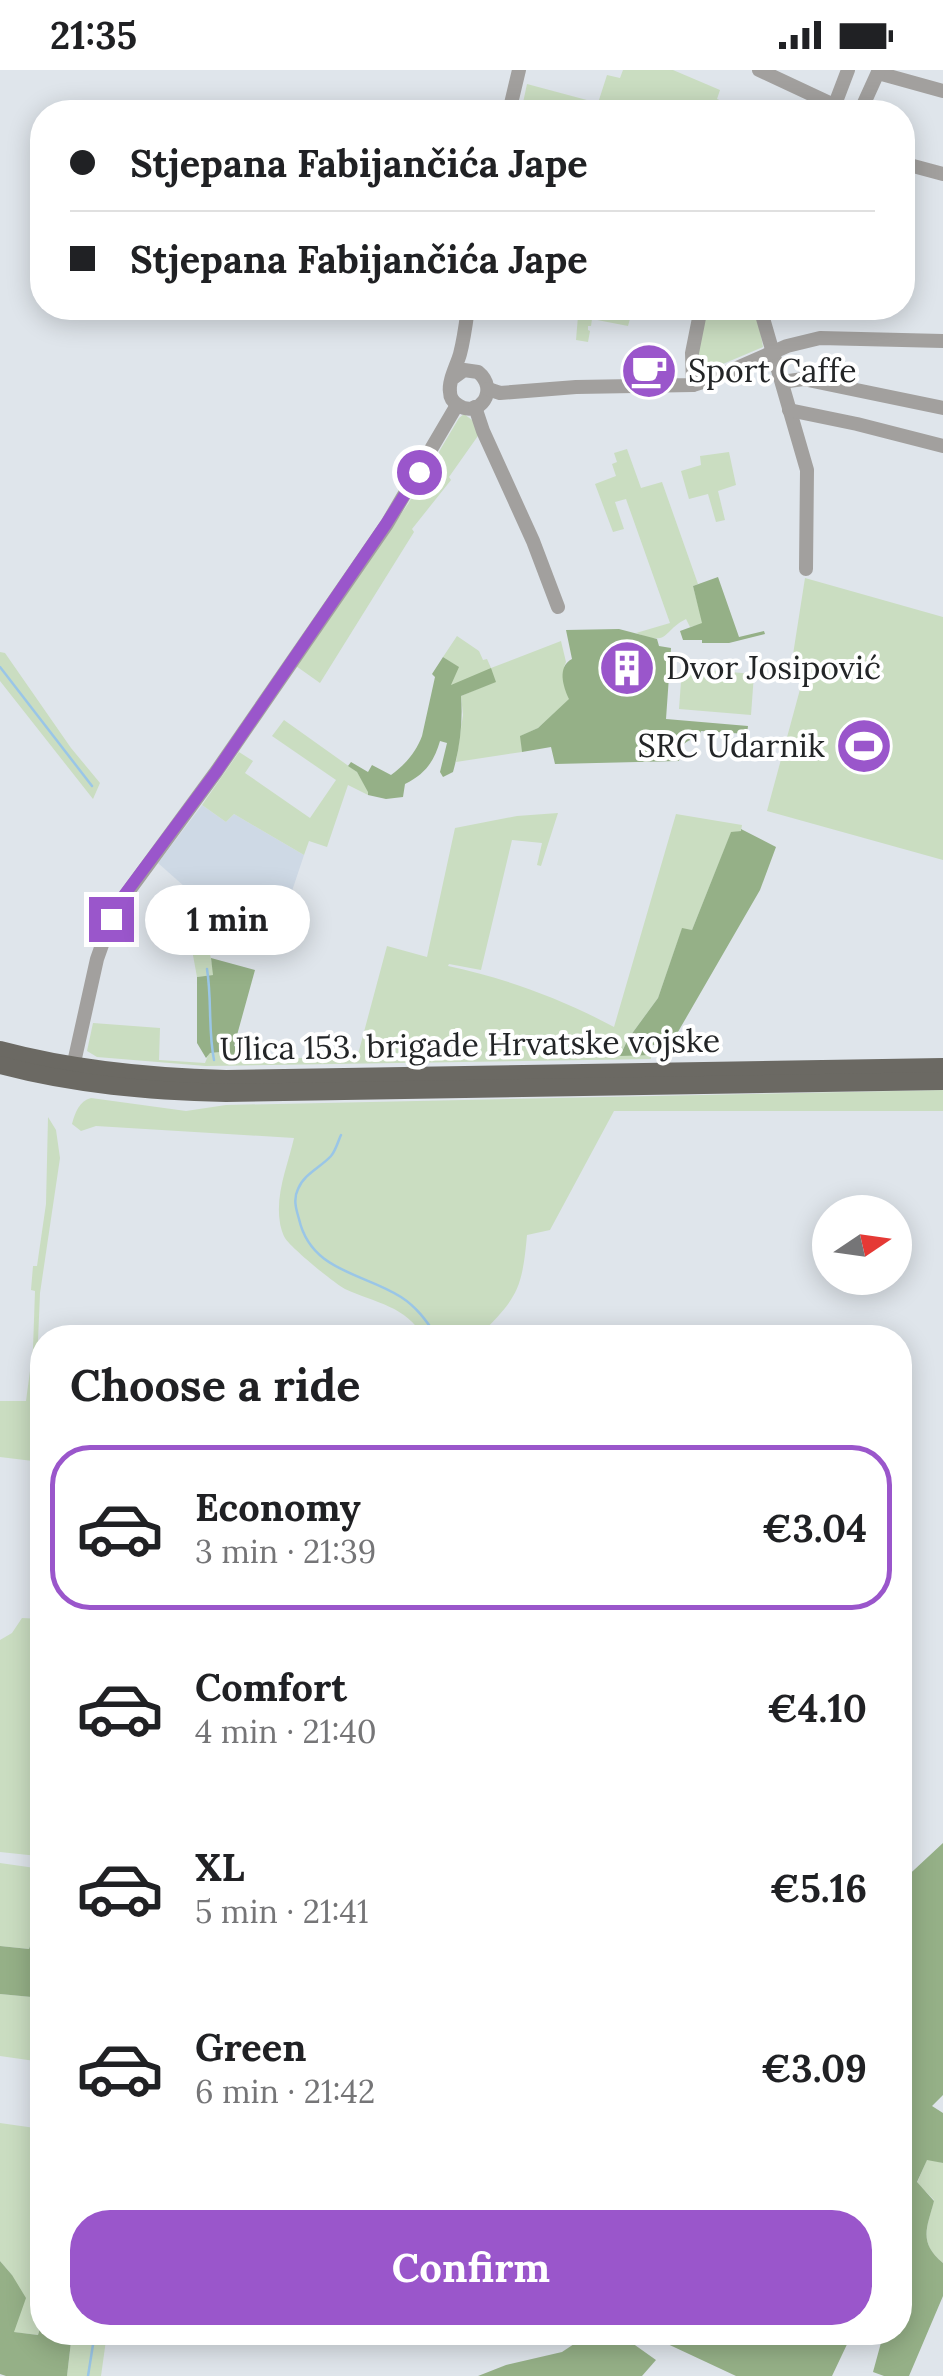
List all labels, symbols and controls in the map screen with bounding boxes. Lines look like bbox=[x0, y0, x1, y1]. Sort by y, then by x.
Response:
text: 21:35 bbox=[50, 11, 137, 59]
text: Stjepana Fabijančića Jape bbox=[130, 139, 588, 187]
text: Stjepana Fabijančića Jape bbox=[130, 235, 588, 283]
cafe icon: Sport Caffe bbox=[619, 341, 679, 401]
place label: Sport Caffe bbox=[688, 350, 857, 391]
route start bbox=[397, 450, 442, 495]
building icon: Dvor Josipović bbox=[597, 638, 657, 698]
place label: Dvor Josipović bbox=[666, 647, 881, 688]
sports icon: SRC Udarnik bbox=[834, 716, 894, 776]
place label: SRC Udarnik bbox=[637, 725, 825, 766]
callout: 1 min bbox=[146, 884, 311, 954]
route end bbox=[89, 897, 134, 942]
text: 1 min bbox=[187, 899, 268, 940]
street label: Ulica 153. brigade Hrvatske vojske bbox=[219, 1020, 721, 1069]
north arrow bbox=[812, 1195, 912, 1295]
map controls bbox=[812, 1195, 912, 1295]
text: Choose a ride bbox=[70, 1356, 360, 1413]
icon: car bbox=[75, 1483, 165, 1573]
text: Economy bbox=[195, 1483, 361, 1531]
text: €3.04 bbox=[762, 1504, 867, 1552]
text: 3 min · 21:39 bbox=[195, 1531, 376, 1572]
icon: car bbox=[75, 1663, 165, 1753]
text: Comfort bbox=[195, 1663, 347, 1711]
text: €4.10 bbox=[767, 1684, 867, 1732]
text: 4 min · 21:40 bbox=[195, 1711, 377, 1752]
icon: car bbox=[75, 1843, 165, 1933]
text: XL bbox=[195, 1843, 245, 1891]
text: €5.16 bbox=[770, 1864, 867, 1912]
text: 5 min · 21:41 bbox=[195, 1891, 369, 1932]
icon: car bbox=[75, 2023, 165, 2113]
text: Green bbox=[195, 2023, 307, 2071]
text: €3.09 bbox=[761, 2044, 867, 2092]
text: 6 min · 21:42 bbox=[195, 2071, 375, 2112]
button: Confirm bbox=[70, 2210, 872, 2325]

